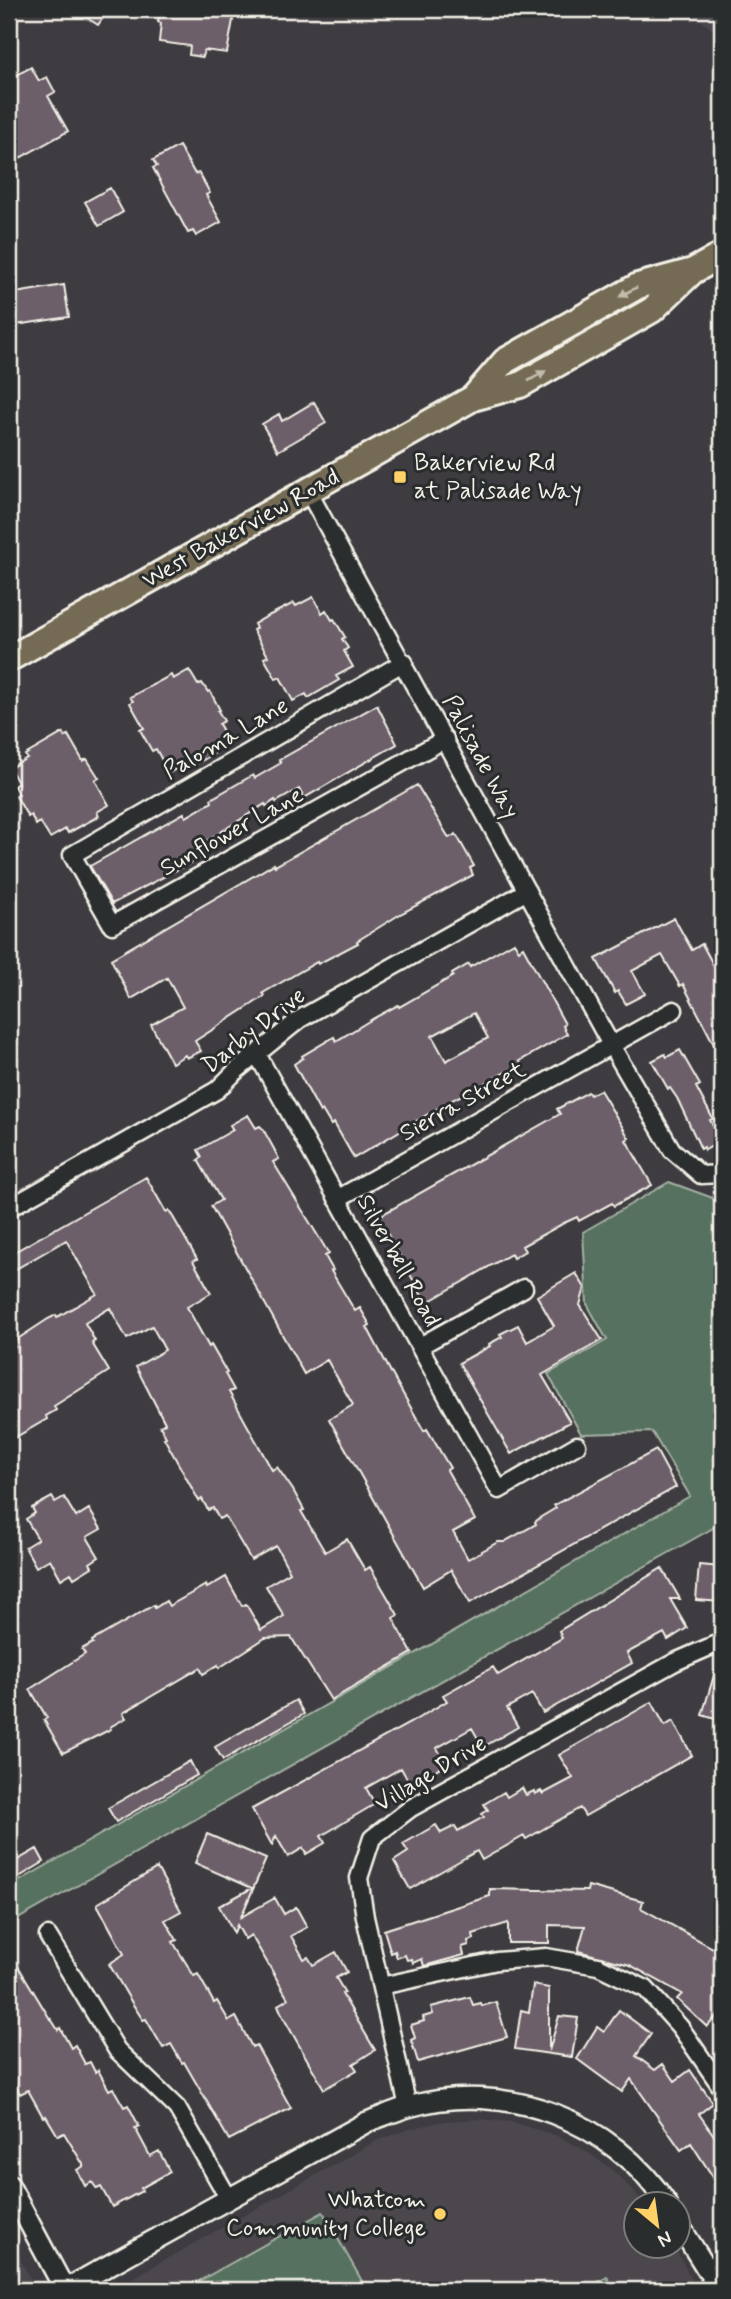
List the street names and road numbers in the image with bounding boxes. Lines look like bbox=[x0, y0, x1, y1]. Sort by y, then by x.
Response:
street label: West Bakerview Road bbox=[137, 462, 345, 596]
street label: Palisade Way bbox=[434, 690, 526, 824]
street label: Paloma Lane bbox=[158, 691, 294, 787]
street label: Sunflower Lane bbox=[155, 780, 309, 884]
street label: Darby Drive bbox=[196, 981, 312, 1081]
street label: Sierra Street bbox=[394, 1055, 532, 1149]
street label: Silverbell Road bbox=[349, 1189, 447, 1333]
street label: Village Drive bbox=[369, 1728, 493, 1820]

